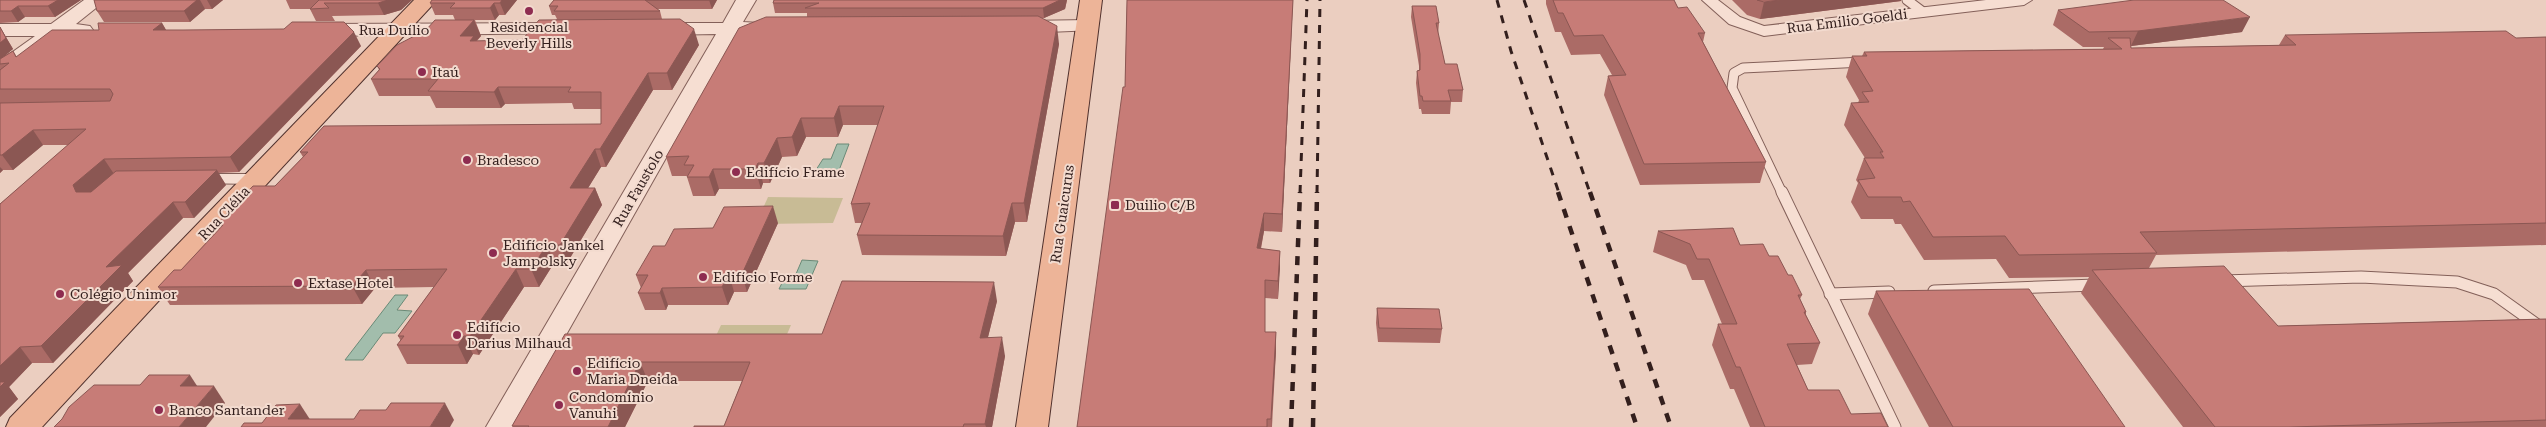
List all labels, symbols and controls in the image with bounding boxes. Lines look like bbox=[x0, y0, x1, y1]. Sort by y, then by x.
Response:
marker: Residencial Beverly Hills bbox=[523, 5, 535, 17]
street label: Rua Emílio Goeldi bbox=[1786, 6, 1909, 36]
place label: Residencial Beverly Hills bbox=[486, 19, 572, 51]
street label: Rua Duílio bbox=[359, 22, 429, 38]
place label: Itaú bbox=[432, 64, 459, 80]
marker: Itaú bbox=[416, 66, 428, 78]
street label: Rua Faustolo bbox=[609, 147, 667, 229]
place label: Bradesco bbox=[477, 152, 539, 168]
marker: Bradesco bbox=[461, 154, 473, 166]
place label: Edifício Frame bbox=[746, 164, 845, 180]
street label: Rua Guaicurus bbox=[1047, 164, 1077, 264]
marker: Edifício Frame bbox=[730, 166, 742, 178]
street label: Rua Clélia bbox=[195, 183, 253, 243]
place label: Duilio C/B bbox=[1125, 197, 1195, 213]
marker: Duilio C/B bbox=[1109, 199, 1121, 211]
place label: Edifício Jankel Jampolsky bbox=[503, 237, 605, 269]
marker: Edifício Jankel Jampolsky bbox=[487, 247, 499, 259]
place label: Edifício Forme bbox=[713, 269, 813, 285]
marker: Edifício Forme bbox=[697, 271, 709, 283]
place label: Extase Hotel bbox=[308, 275, 394, 291]
marker: Extase Hotel bbox=[292, 277, 304, 289]
place label: Colégio Unimor bbox=[70, 286, 177, 302]
marker: Colégio Unimor bbox=[54, 288, 66, 300]
place label: Edifício Darius Milhaud bbox=[467, 319, 571, 351]
marker: Edifício Darius Milhaud bbox=[451, 329, 463, 341]
place label: Edifício Maria Dneida bbox=[587, 355, 678, 387]
marker: Edifício Maria Dneida bbox=[571, 365, 583, 377]
place label: Condomínio Vanuhi bbox=[569, 389, 654, 421]
marker: Condomínio Vanuhi bbox=[553, 399, 565, 411]
place label: Banco Santander bbox=[169, 402, 285, 418]
marker: Banco Santander bbox=[153, 404, 165, 416]

